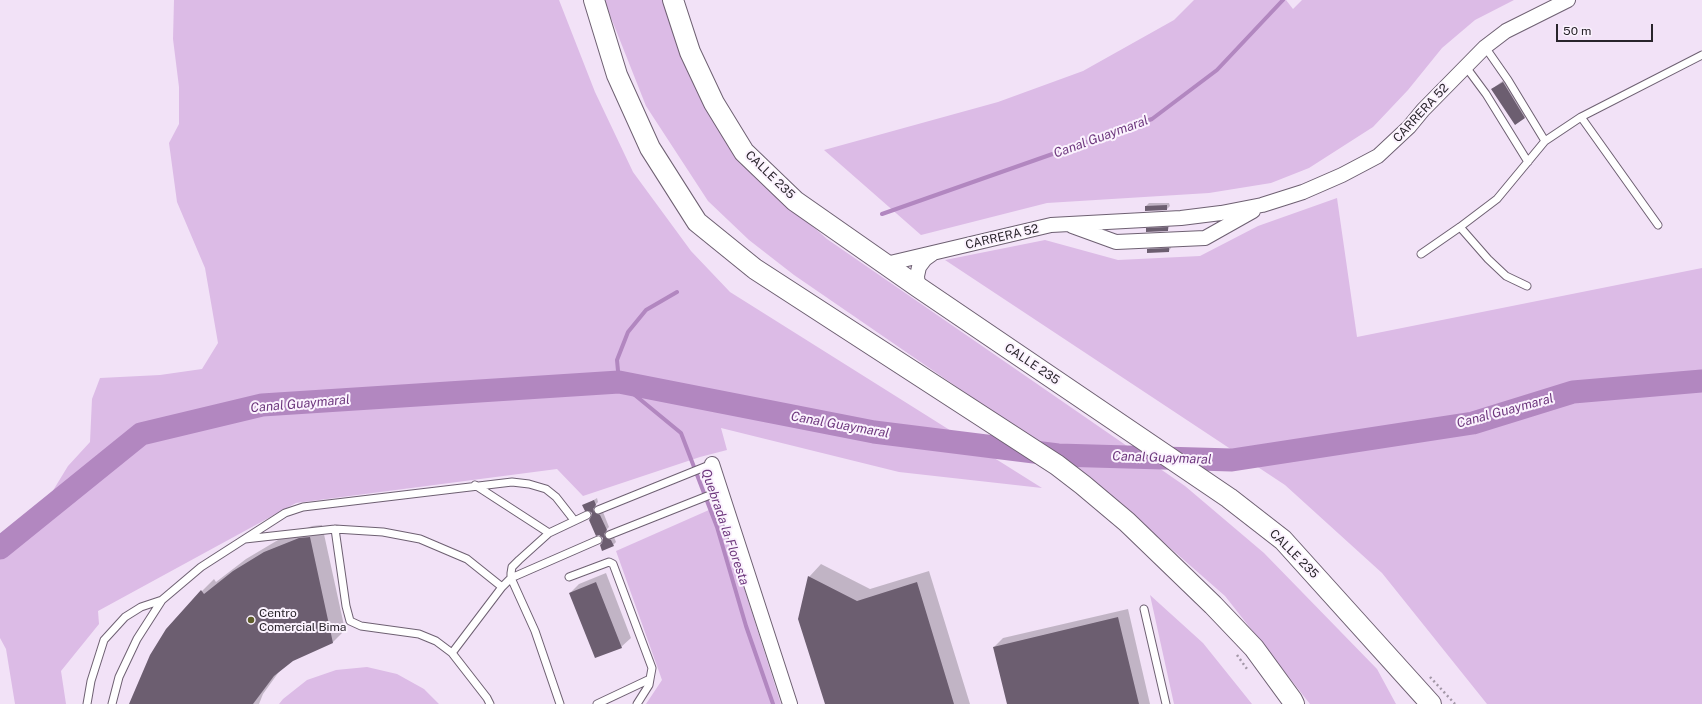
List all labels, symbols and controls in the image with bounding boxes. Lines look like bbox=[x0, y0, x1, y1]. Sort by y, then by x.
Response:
scale bar bbox=[1558, 16, 1655, 42]
text: 50 m bbox=[1563, 24, 1591, 38]
street label: CARRERA 52 bbox=[1390, 81, 1452, 145]
water label: Canal Guaymaral bbox=[1052, 113, 1150, 161]
street label: CALLE 235 bbox=[742, 148, 798, 202]
street label: CARRERA 52 bbox=[964, 222, 1040, 252]
street label: CALLE 235 bbox=[1002, 340, 1062, 388]
water label: Canal Guaymaral bbox=[1455, 391, 1555, 431]
water label: Canal Guaymaral bbox=[250, 392, 350, 416]
water label: Canal Guaymaral bbox=[790, 409, 890, 441]
water label: Canal Guaymaral bbox=[1112, 448, 1212, 468]
water label: Quebrada la Floresta bbox=[698, 467, 752, 587]
street label: CALLE 235 bbox=[1267, 527, 1321, 581]
place label: Centro Comercial Bima bbox=[259, 606, 346, 634]
marker: Centro Comercial Bima bbox=[246, 615, 256, 625]

